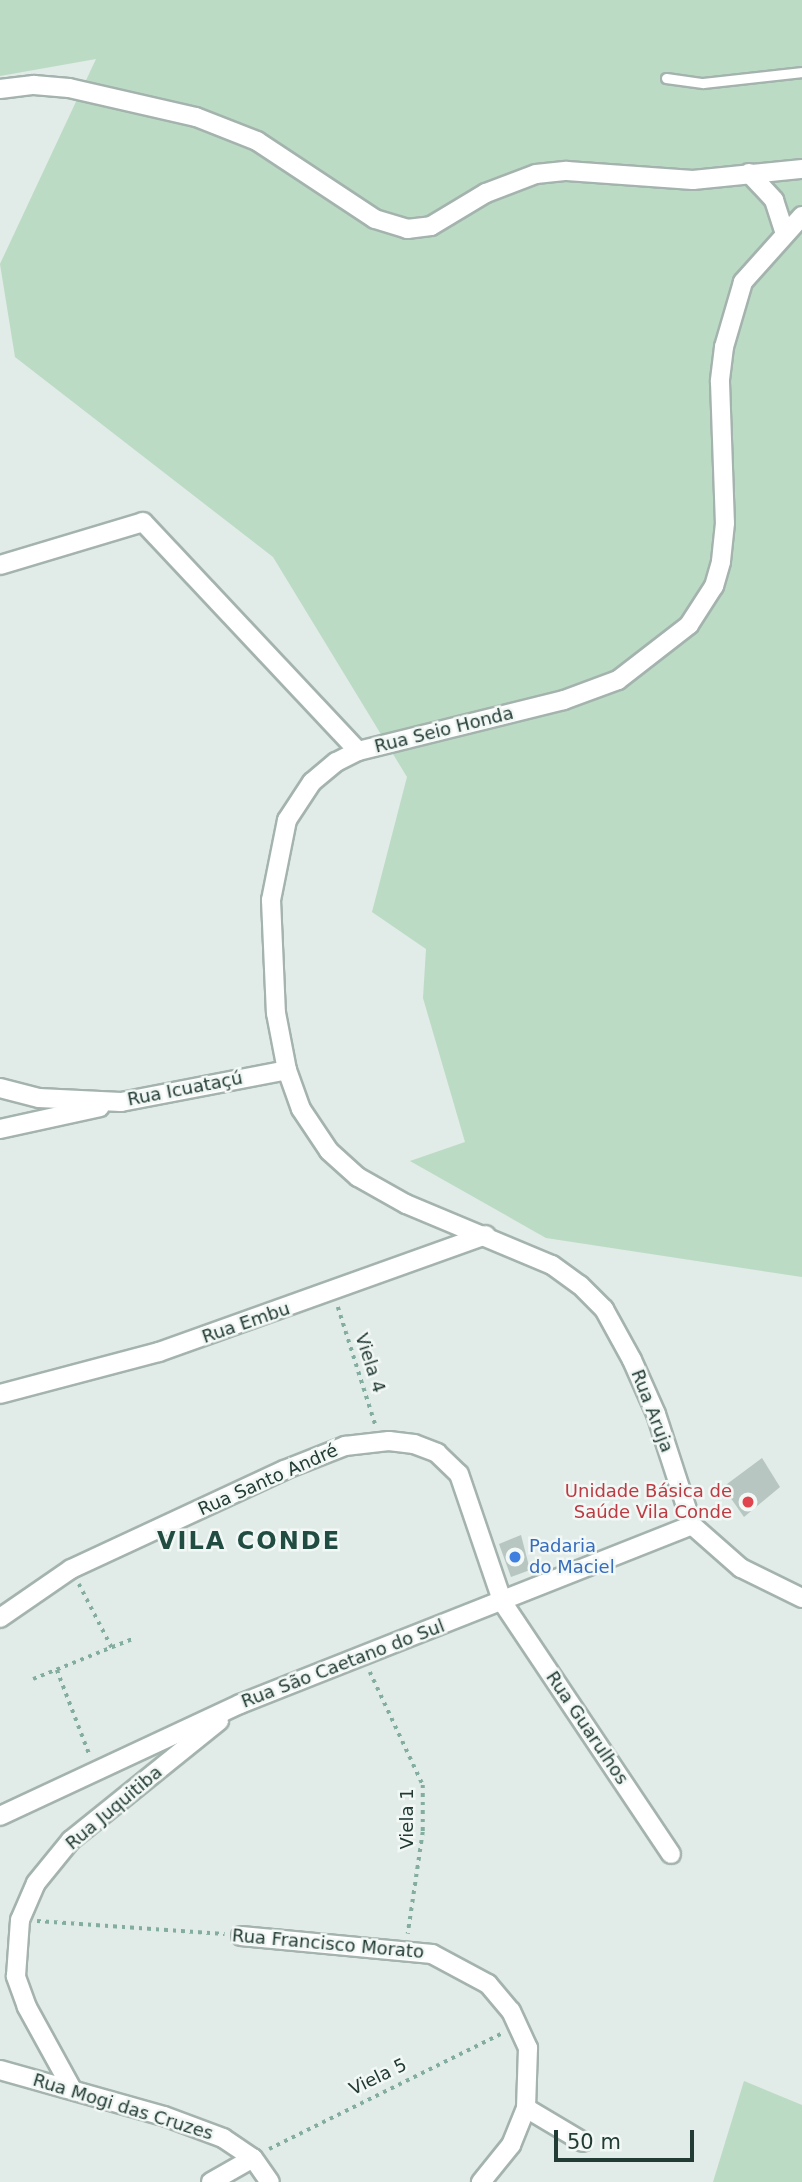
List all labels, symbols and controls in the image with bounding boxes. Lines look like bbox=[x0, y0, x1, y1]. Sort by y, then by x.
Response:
street label: Rua Seio Honda bbox=[372, 702, 516, 758]
street label: Rua Icuataçú bbox=[126, 1067, 244, 1111]
street label: Rua Embu bbox=[199, 1298, 293, 1348]
street label: Viela 4 bbox=[350, 1331, 390, 1395]
street label: Rua Aruja bbox=[626, 1367, 678, 1455]
street label: Rua Santo André bbox=[195, 1439, 341, 1521]
place label: Unidade Básica de Saúde Vila Conde bbox=[565, 1481, 732, 1524]
marker: Unidade Básica de Saúde Vila Conde bbox=[738, 1492, 758, 1512]
district label: VILA CONDE bbox=[158, 1528, 340, 1556]
place label: Padaria do Maciel bbox=[529, 1536, 615, 1578]
marker: Padaria do Maciel bbox=[507, 1549, 523, 1565]
street label: Rua São Caetano do Sul bbox=[238, 1615, 448, 1713]
street label: Rua Guarulhos bbox=[541, 1667, 633, 1789]
street label: Rua Juquitiba bbox=[62, 1762, 166, 1854]
street label: Viela 1 bbox=[396, 1788, 418, 1850]
street label: Rua Francisco Morato bbox=[231, 1925, 425, 1963]
street label: Viela 5 bbox=[346, 2054, 410, 2100]
street label: Rua Mogi das Cruzes bbox=[30, 2069, 216, 2145]
scale bar bbox=[557, 2116, 697, 2160]
text: 50 m bbox=[567, 2130, 621, 2154]

